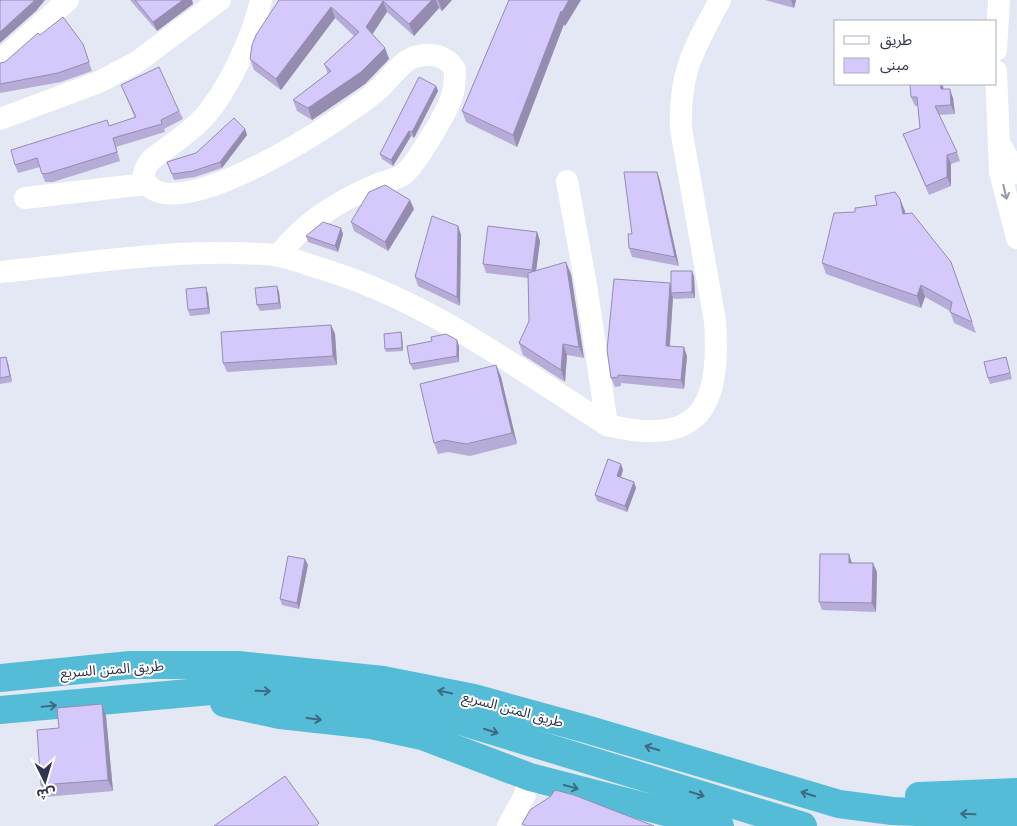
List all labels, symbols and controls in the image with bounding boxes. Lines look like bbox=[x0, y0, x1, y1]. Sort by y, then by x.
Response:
legend bbox=[834, 20, 997, 85]
text: طريق bbox=[880, 30, 912, 50]
text: مبنى bbox=[880, 55, 909, 74]
one-way arrow bbox=[1001, 184, 1010, 200]
street label: طريق المتن السريع bbox=[60, 656, 165, 684]
one-way arrow bbox=[255, 687, 271, 696]
one-way arrow bbox=[437, 687, 453, 696]
street label: طريق المتن السريع bbox=[460, 687, 565, 733]
one-way arrow bbox=[40, 701, 56, 710]
one-way arrow bbox=[306, 714, 322, 724]
one-way arrow bbox=[483, 726, 499, 736]
one-way arrow bbox=[644, 743, 660, 753]
north arrow bbox=[20, 756, 70, 806]
one-way arrow bbox=[563, 783, 579, 793]
text: ش bbox=[36, 784, 56, 804]
one-way arrow bbox=[688, 789, 704, 799]
one-way arrow bbox=[800, 789, 816, 799]
one-way arrow bbox=[961, 809, 977, 819]

